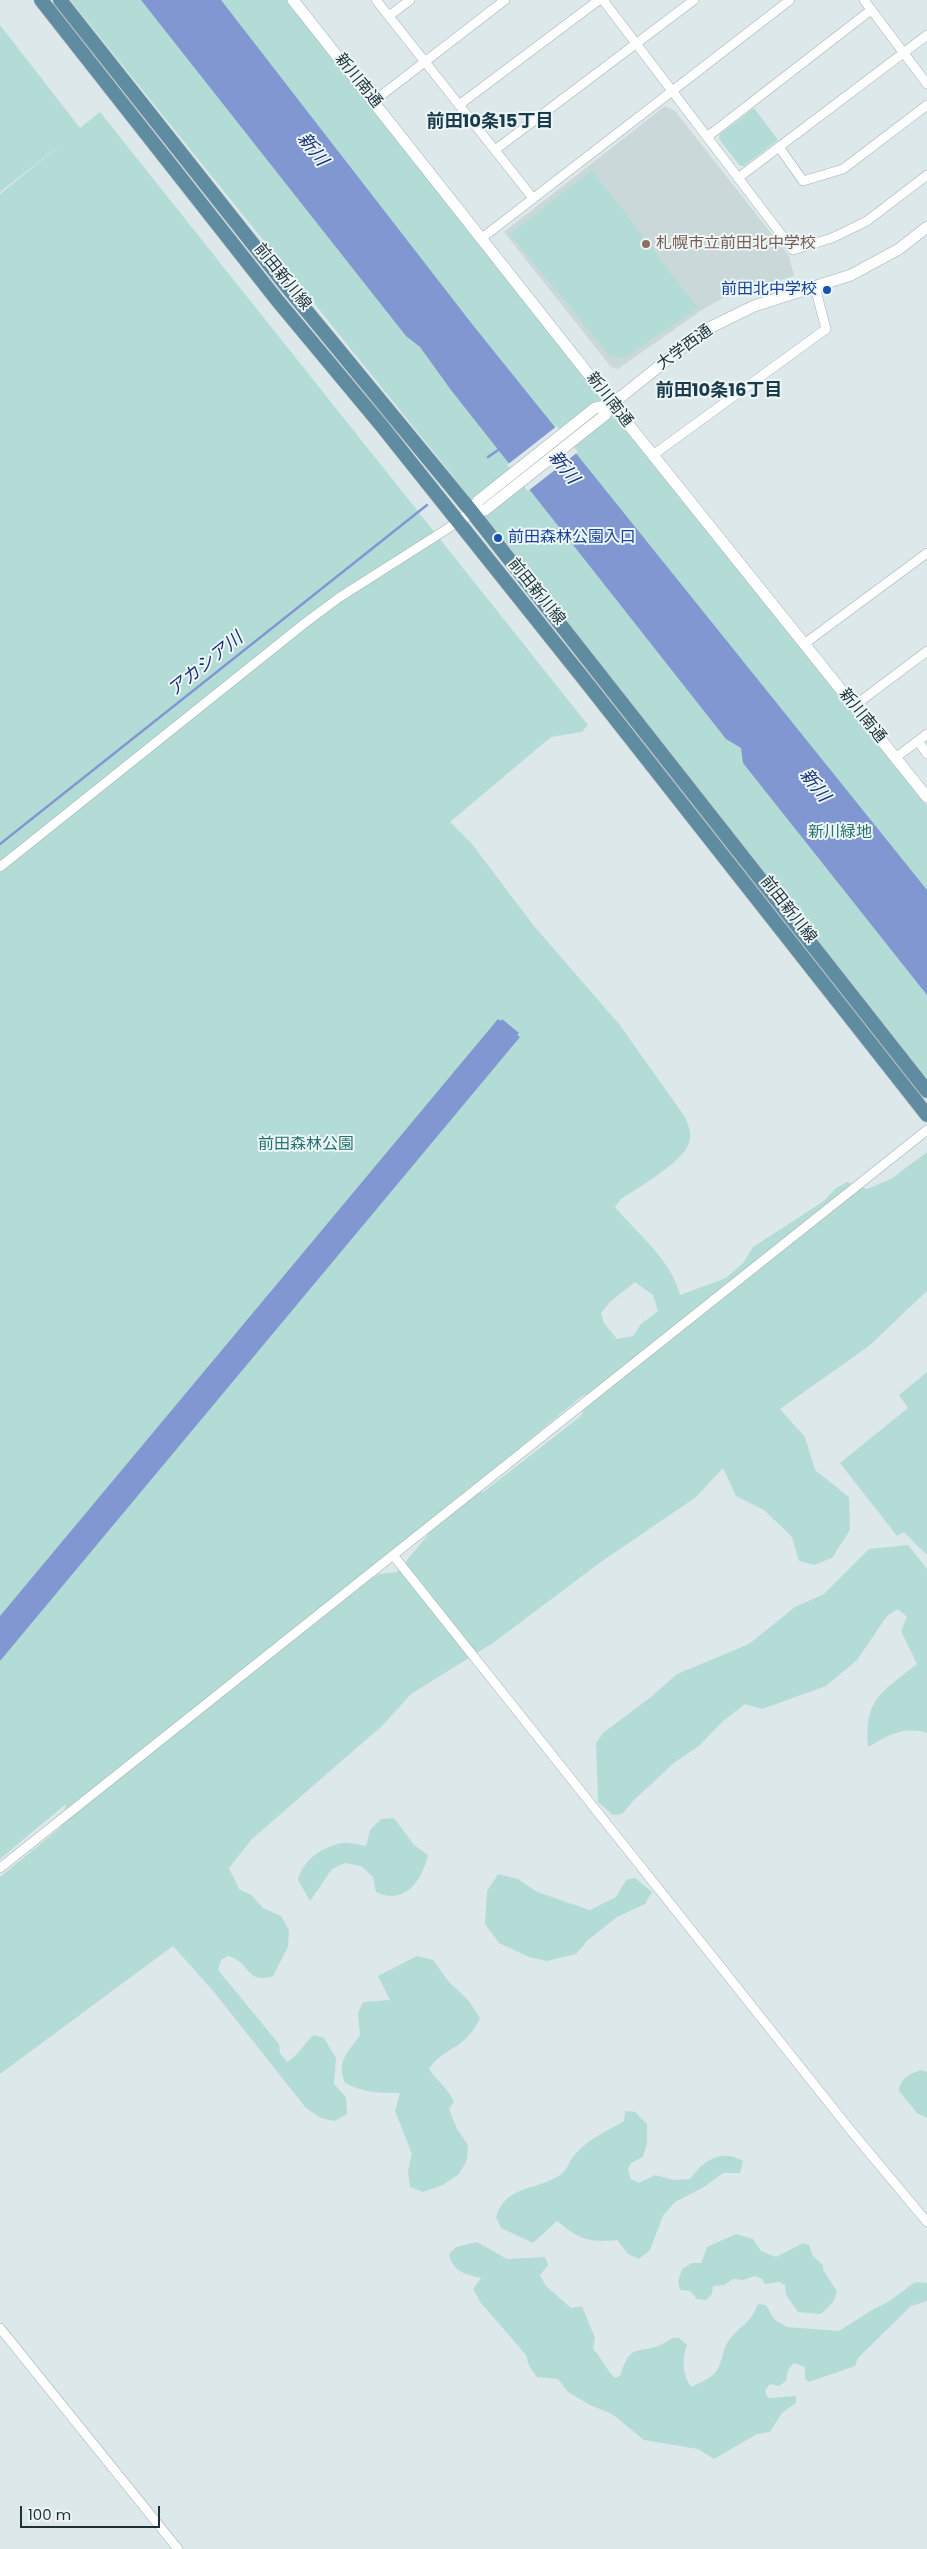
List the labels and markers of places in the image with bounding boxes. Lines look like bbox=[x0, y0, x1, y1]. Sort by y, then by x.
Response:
place label: 札幌市立前田北中学校 bbox=[656, 234, 816, 254]
marker: 札幌市立前田北中学校 bbox=[640, 238, 652, 250]
place label: 前田北中学校 bbox=[721, 280, 817, 300]
marker: 前田北中学校 bbox=[821, 284, 833, 296]
place label: 前田森林公園入口 bbox=[508, 528, 636, 548]
marker: 前田森林公園入口 bbox=[492, 532, 504, 544]

